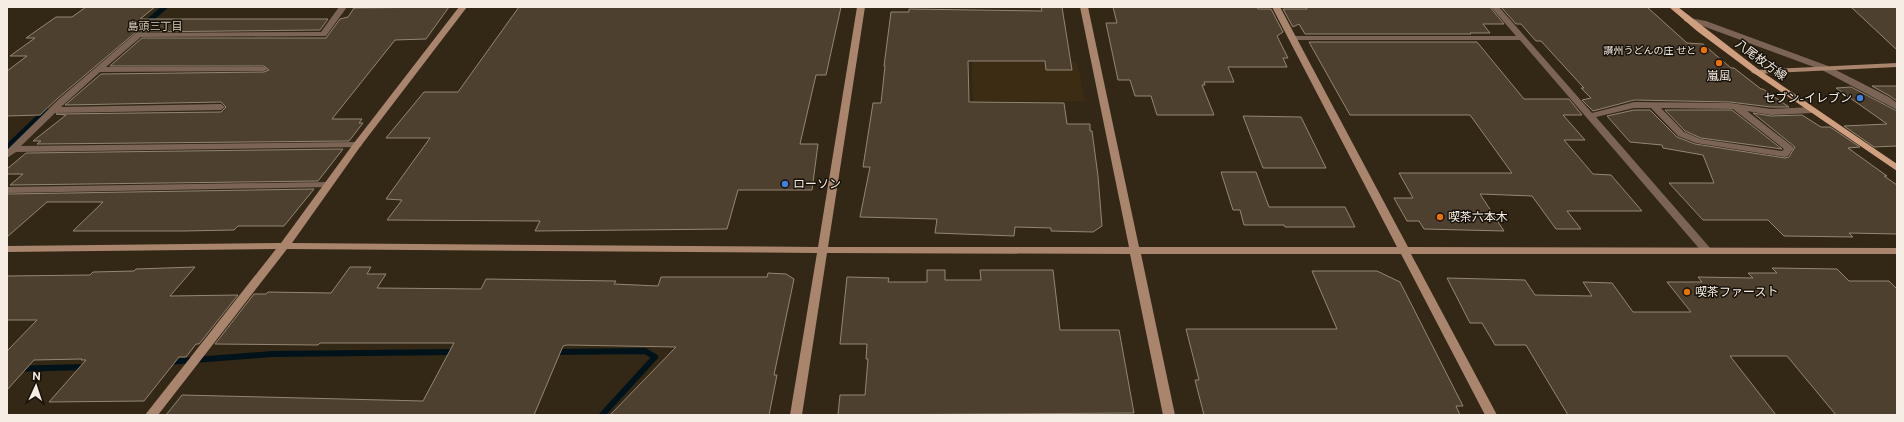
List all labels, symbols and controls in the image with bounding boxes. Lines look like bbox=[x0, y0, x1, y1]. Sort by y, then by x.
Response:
district label: 島頭三丁目 bbox=[128, 20, 183, 32]
street label: 八尾枚方線 bbox=[1733, 37, 1789, 83]
place label: 讃州うどんの庄 せと bbox=[1604, 44, 1696, 56]
marker: 讃州うどんの庄 せと bbox=[1699, 45, 1709, 55]
marker: 嵐風 bbox=[1714, 58, 1724, 68]
place label: 嵐風 bbox=[1707, 69, 1731, 83]
place label: セブン-イレブン bbox=[1763, 91, 1852, 105]
marker: セブン-イレブン bbox=[1855, 93, 1865, 103]
place label: ローソン bbox=[793, 177, 841, 191]
marker: ローソン bbox=[780, 179, 790, 189]
place label: 喫茶六本木 bbox=[1448, 210, 1508, 224]
marker: 喫茶六本木 bbox=[1435, 212, 1445, 222]
place label: 喫茶ファースト bbox=[1695, 285, 1778, 299]
marker: 喫茶ファースト bbox=[1682, 287, 1692, 297]
north arrow bbox=[16, 366, 56, 406]
text: N bbox=[32, 370, 41, 382]

